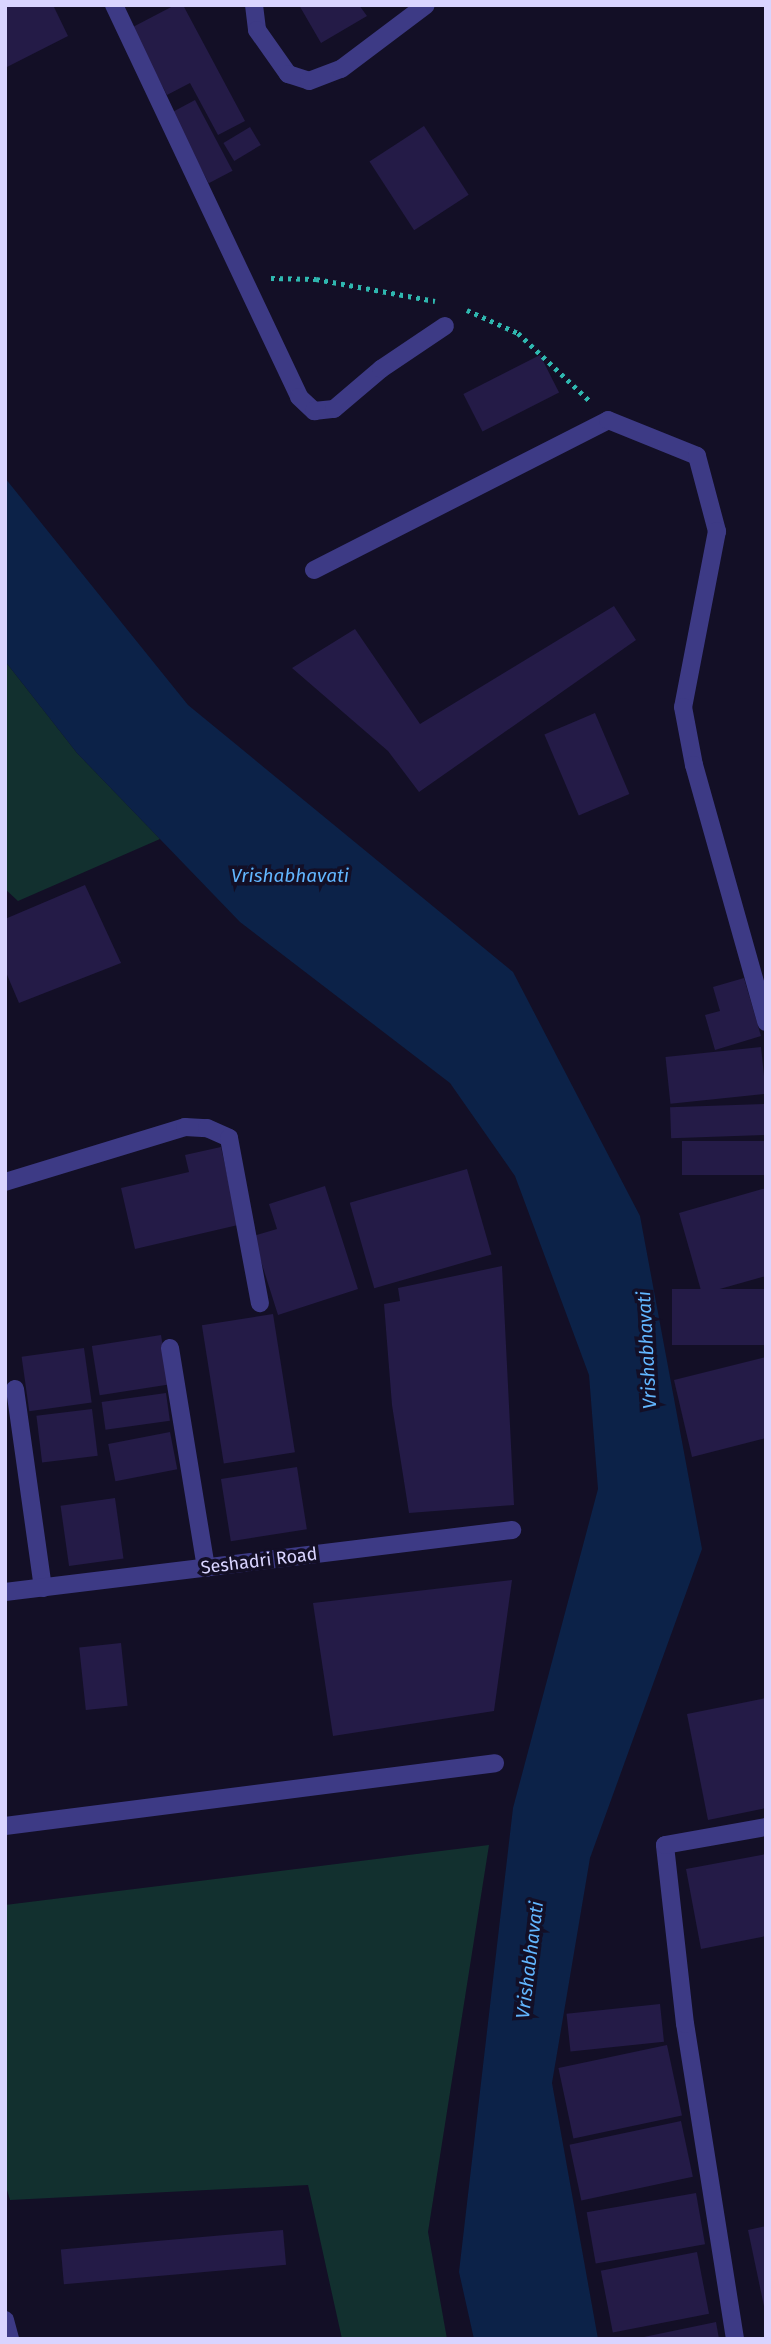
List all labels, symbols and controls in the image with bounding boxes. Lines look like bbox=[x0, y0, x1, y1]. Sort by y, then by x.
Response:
water label: Vrishabhavati bbox=[231, 865, 349, 887]
water label: Vrishabhavati bbox=[633, 1290, 661, 1410]
street label: Seshadri Road bbox=[199, 1543, 319, 1579]
water label: Vrishabhavati bbox=[511, 1900, 549, 2020]

